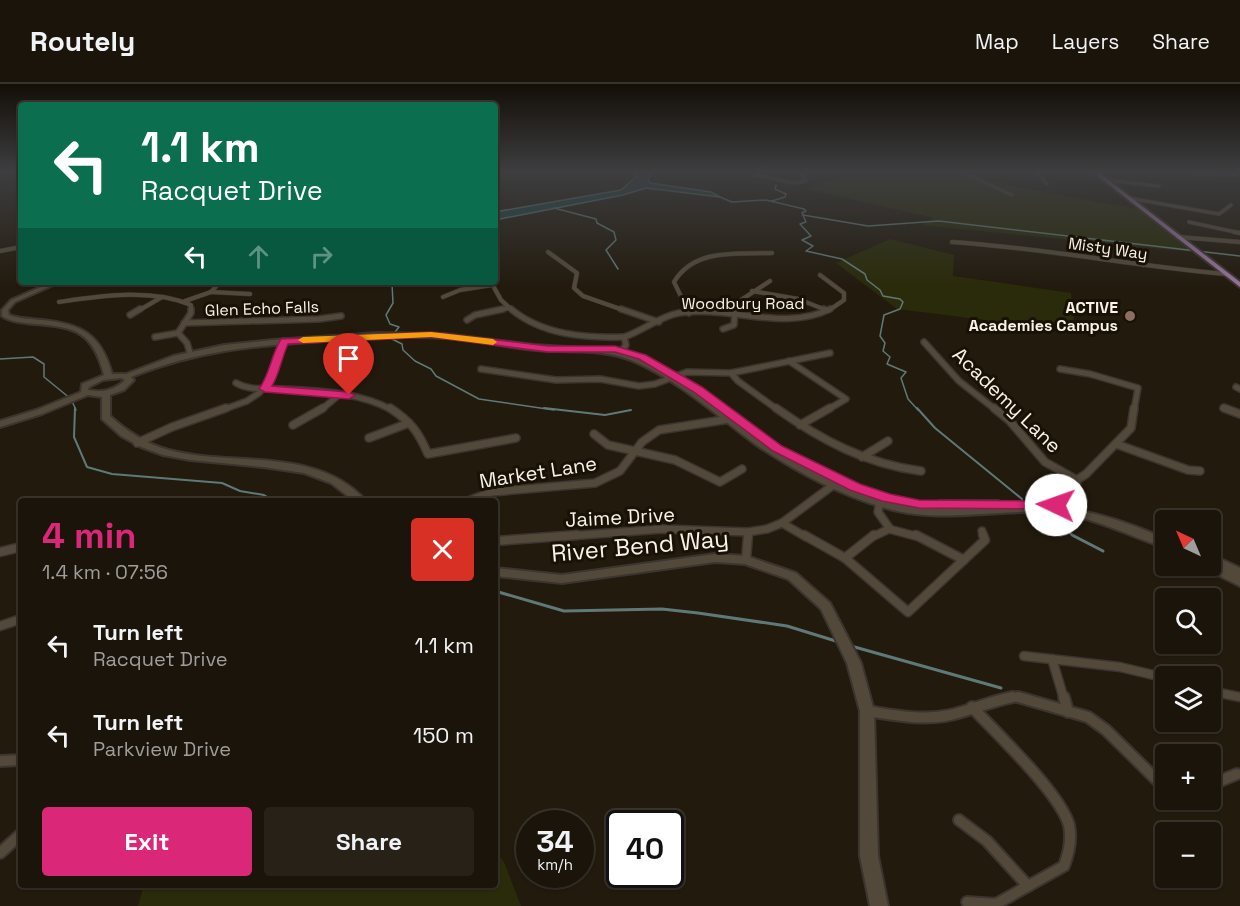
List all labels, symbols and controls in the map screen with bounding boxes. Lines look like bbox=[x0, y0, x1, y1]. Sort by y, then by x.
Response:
text: Routely bbox=[30, 23, 135, 59]
text: Map bbox=[975, 28, 1019, 55]
text: Layers bbox=[1052, 28, 1119, 55]
text: Share bbox=[1152, 28, 1210, 55]
text: 1.1 km bbox=[141, 121, 260, 174]
icon: left bbox=[42, 126, 120, 204]
text: Racquet Drive bbox=[141, 173, 323, 208]
street label: Misty Way bbox=[1067, 233, 1149, 264]
icon: left bbox=[179, 240, 212, 273]
icon: ahead bbox=[242, 240, 275, 273]
icon: right bbox=[305, 240, 338, 273]
street label: Woodbury Road bbox=[681, 293, 805, 314]
street label: Glen Echo Falls bbox=[205, 296, 319, 321]
place label: ACTIVE Academies Campus bbox=[969, 297, 1118, 336]
marker: ACTIVE Academies Campus bbox=[1123, 309, 1137, 323]
pin bbox=[323, 333, 374, 395]
icon: arrive bbox=[332, 342, 365, 375]
street label: Academy Lane bbox=[947, 342, 1067, 458]
street label: Market Lane bbox=[477, 450, 599, 494]
position arrow bbox=[1024, 473, 1088, 537]
street label: Jaime Drive bbox=[564, 501, 676, 533]
north arrow bbox=[1155, 510, 1221, 576]
map controls bbox=[1155, 510, 1221, 888]
text: 4 min bbox=[42, 513, 137, 559]
button: close bbox=[411, 518, 474, 581]
street label: River Bend Way bbox=[550, 522, 730, 569]
text: 1.4 km · 07:56 bbox=[42, 559, 168, 585]
button: search bbox=[1155, 588, 1221, 654]
text: Turn left bbox=[93, 618, 183, 646]
icon: left bbox=[42, 629, 75, 662]
text: 1.1 km bbox=[415, 631, 474, 659]
text: Racquet Drive bbox=[93, 646, 228, 672]
button: layers bbox=[1155, 666, 1221, 732]
text: Turn left bbox=[93, 708, 183, 736]
icon: left bbox=[42, 719, 75, 752]
text: 150 m bbox=[413, 721, 474, 749]
text: Parkview Drive bbox=[93, 736, 231, 762]
button: + bbox=[1155, 744, 1221, 810]
button: Exit bbox=[42, 807, 252, 876]
button: Share bbox=[264, 807, 474, 876]
speed limit sign: 40 bbox=[606, 810, 684, 888]
text: 34 bbox=[536, 822, 574, 861]
button: − bbox=[1155, 822, 1221, 888]
text: km/h bbox=[537, 855, 573, 874]

